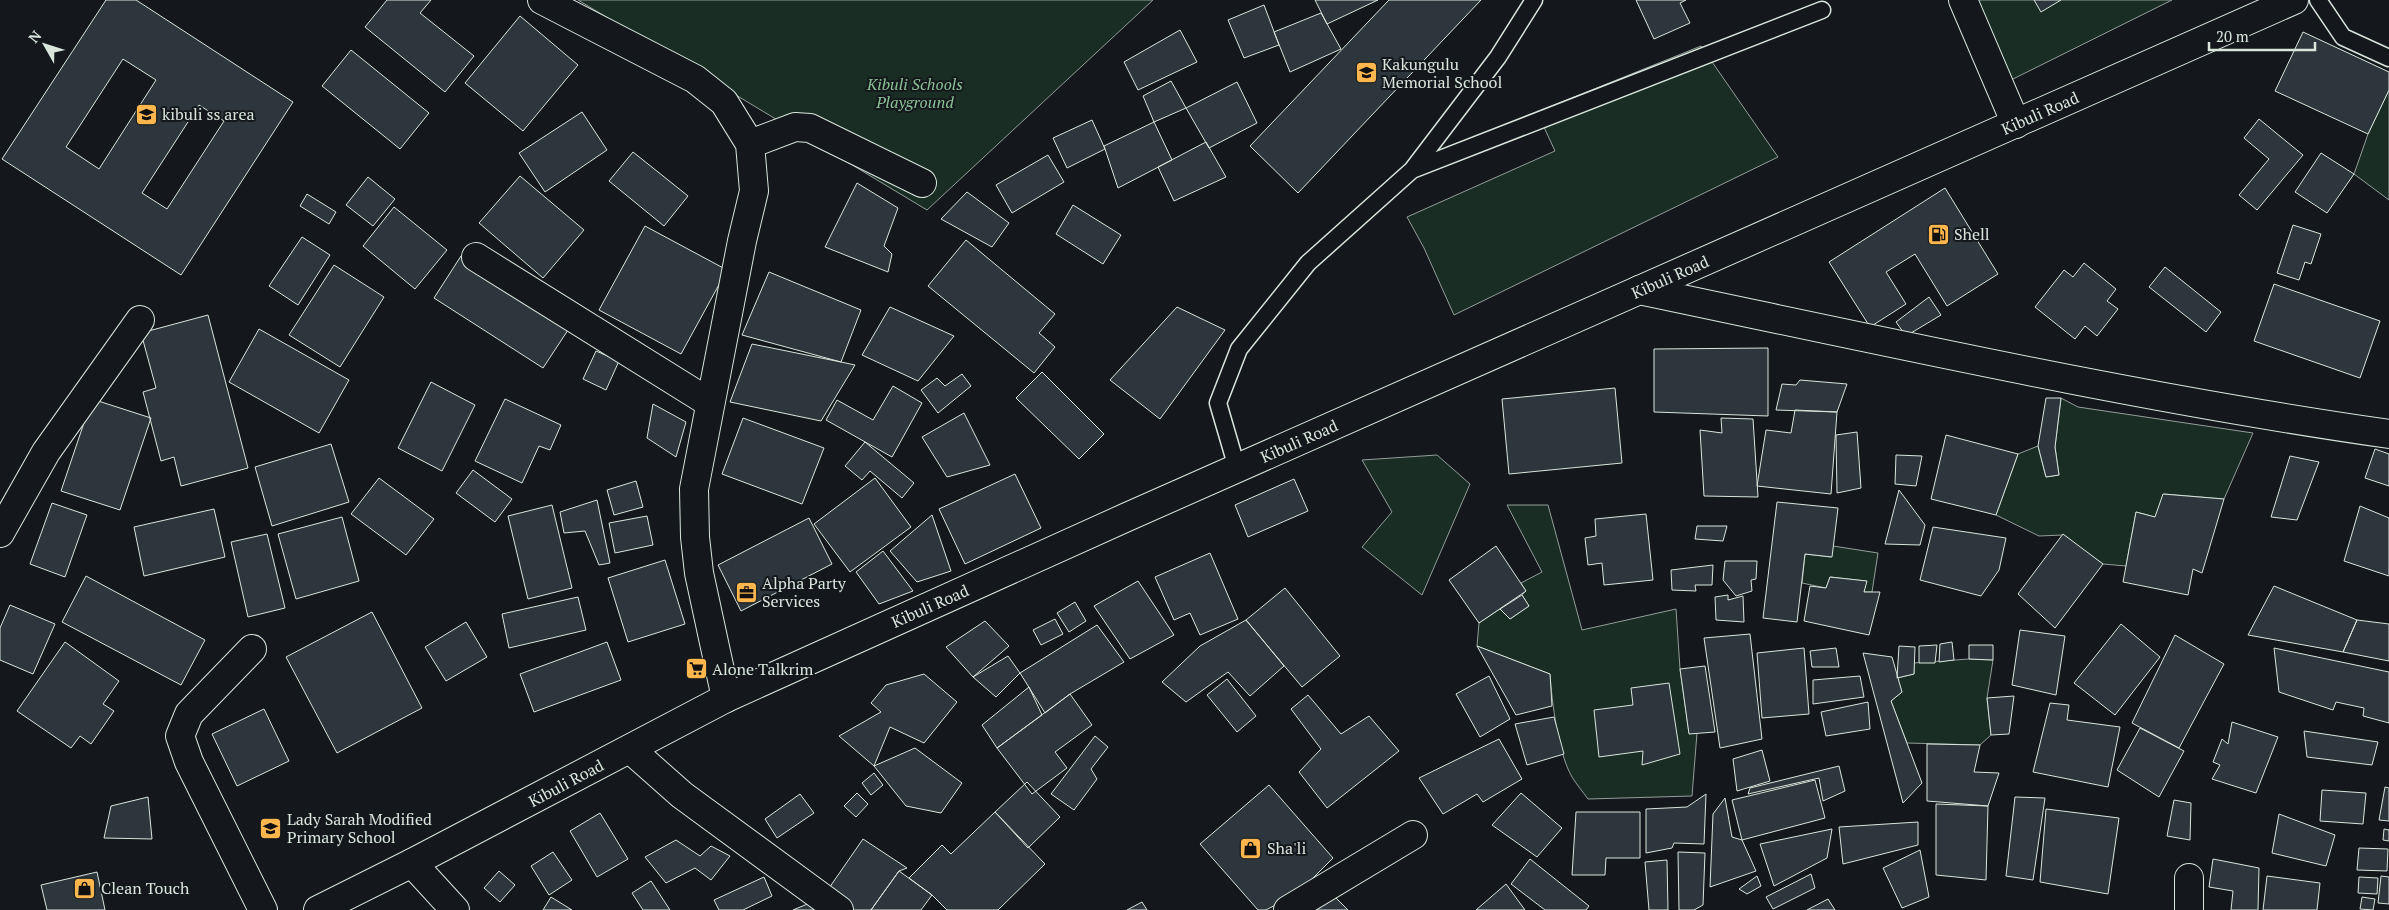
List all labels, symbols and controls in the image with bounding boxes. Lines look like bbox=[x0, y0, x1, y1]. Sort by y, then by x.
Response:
north arrow bbox=[20, 20, 70, 70]
scale bar bbox=[2209, 20, 2315, 52]
text: N bbox=[24, 26, 45, 47]
text: 20 m bbox=[2216, 26, 2249, 46]
place label: Kakungulu Memorial School bbox=[1382, 53, 1502, 93]
school or university icon: Kakungulu Memorial School bbox=[1354, 61, 1378, 85]
park label: Kibuli Schools Playground bbox=[866, 73, 963, 113]
street label: Kibuli Road bbox=[1998, 86, 2082, 140]
school or university icon: kibuli ss area bbox=[134, 102, 158, 126]
place label: kibuli ss area bbox=[162, 103, 255, 125]
fuel station icon: Shell bbox=[1926, 222, 1950, 246]
place label: Shell bbox=[1954, 223, 1990, 245]
street label: Kibuli Road bbox=[1628, 250, 1712, 304]
street label: Kibuli Road bbox=[1257, 414, 1341, 468]
place label: Alpha Party Services bbox=[762, 572, 847, 612]
street label: Kibuli Road bbox=[888, 579, 972, 633]
office icon: Alpha Party Services bbox=[734, 580, 758, 604]
supermarket icon: Alone Talkrim bbox=[684, 657, 708, 681]
place label: Alone Talkrim bbox=[712, 658, 814, 680]
street label: Kibuli Road bbox=[525, 754, 608, 812]
place label: Lady Sarah Modified Primary School bbox=[287, 808, 432, 848]
school or university icon: Lady Sarah Modified Primary School bbox=[259, 816, 283, 840]
shop icon: Sha'li bbox=[1239, 836, 1263, 860]
place label: Sha'li bbox=[1267, 837, 1306, 859]
shop icon: Clean Touch bbox=[73, 876, 97, 900]
place label: Clean Touch bbox=[101, 877, 190, 899]

